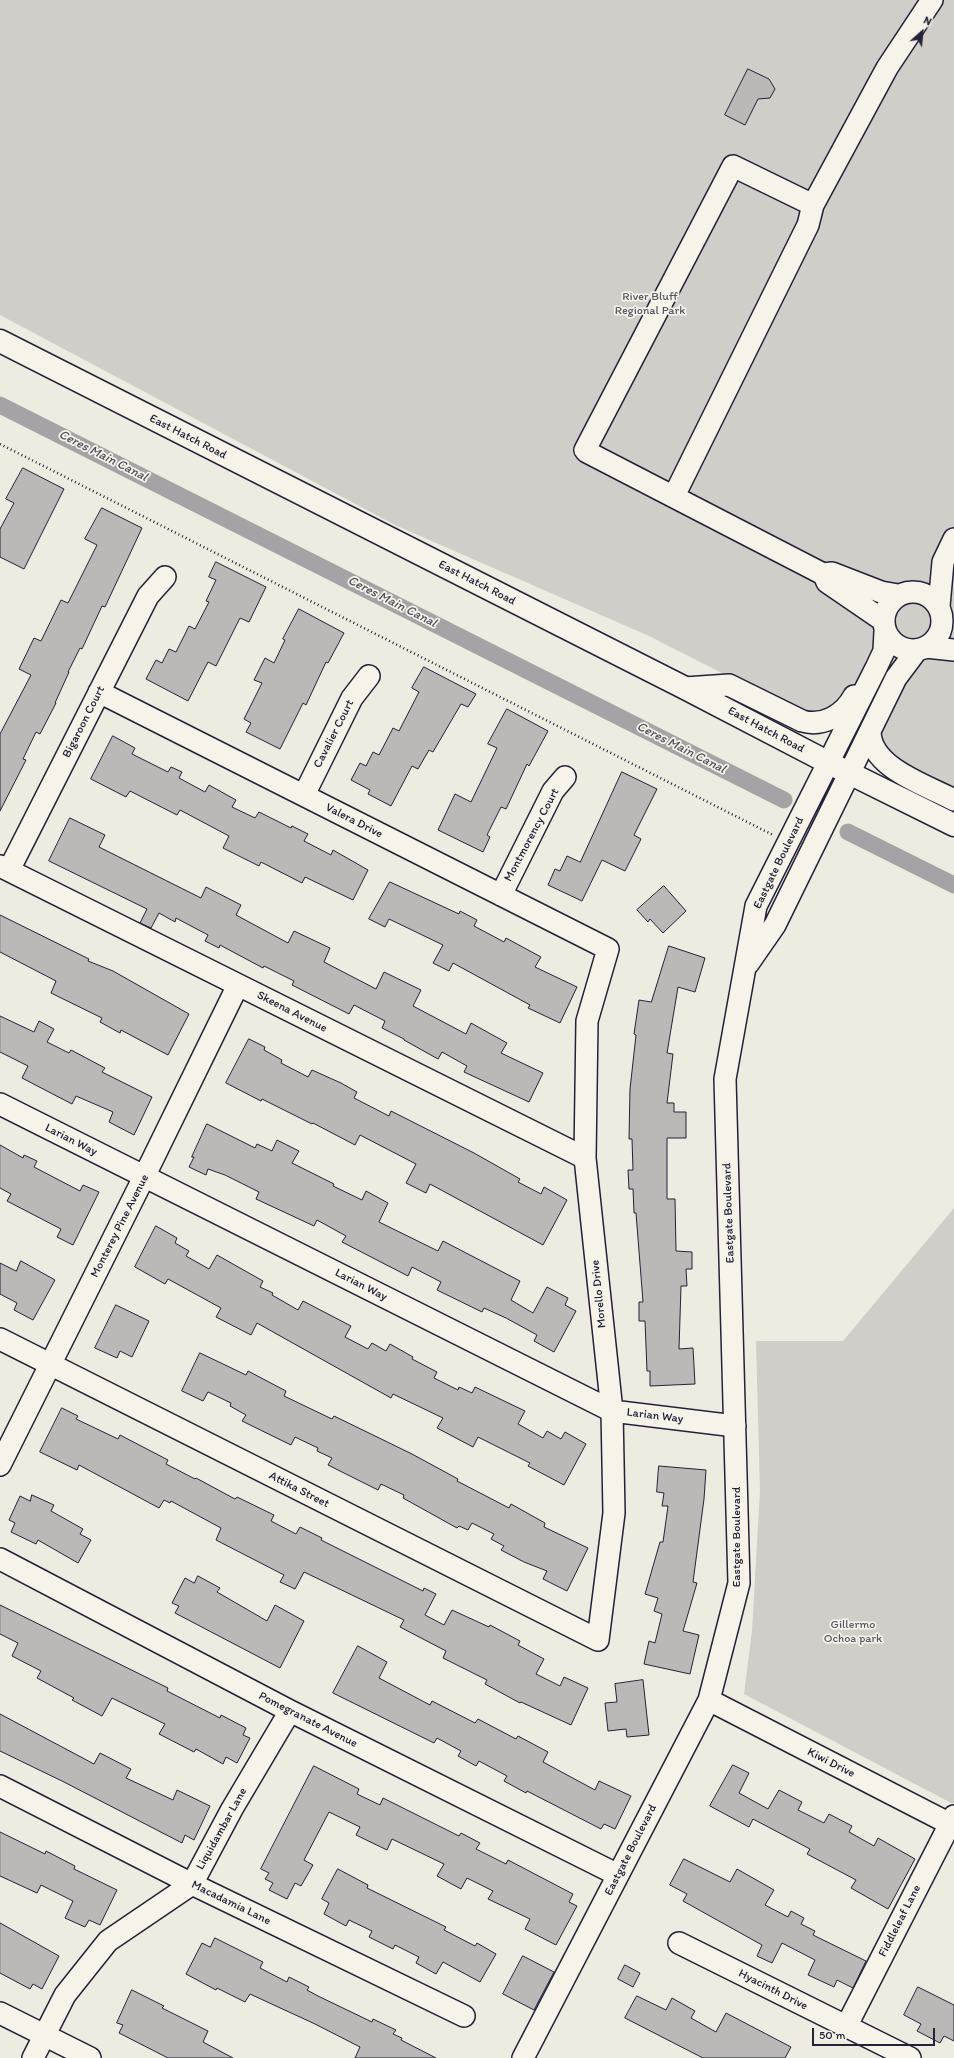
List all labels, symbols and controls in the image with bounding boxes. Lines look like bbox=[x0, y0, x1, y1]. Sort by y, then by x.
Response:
north arrow bbox=[902, 12, 942, 52]
text: N bbox=[921, 13, 934, 28]
park label: River Bluff Regional Park bbox=[615, 290, 685, 318]
street label: East Hatch Road bbox=[147, 411, 229, 463]
water label: Ceres Main Canal bbox=[56, 427, 150, 485]
street label: East Hatch Road bbox=[436, 557, 518, 609]
water label: Ceres Main Canal bbox=[345, 573, 439, 631]
street label: Bigaroon Court bbox=[60, 684, 108, 760]
street label: Cavalier Court bbox=[311, 697, 357, 771]
street label: East Hatch Road bbox=[725, 704, 807, 756]
water label: Ceres Main Canal bbox=[634, 719, 728, 777]
street label: Montmorency Court bbox=[501, 786, 563, 884]
street label: Valera Drive bbox=[323, 800, 385, 842]
street label: Eastgate Boulevard bbox=[750, 815, 808, 911]
street label: Skeena Avenue bbox=[254, 988, 330, 1036]
street label: Larian Way bbox=[42, 1121, 100, 1159]
street label: Eastgate Boulevard bbox=[720, 1162, 738, 1264]
street label: Monterey Pine Avenue bbox=[88, 1172, 152, 1280]
street label: Morello Drive bbox=[588, 1259, 610, 1329]
street label: Larian Way bbox=[332, 1266, 390, 1304]
street label: Larian Way bbox=[626, 1405, 684, 1427]
street label: Attika Street bbox=[266, 1469, 332, 1511]
street label: Eastgate Boulevard bbox=[730, 1487, 744, 1587]
park label: Gillermo Ochoa park bbox=[824, 1618, 882, 1646]
street label: Pomegranate Avenue bbox=[256, 1689, 360, 1751]
street label: Kiwi Drive bbox=[805, 1745, 857, 1781]
street label: Liquidambar Lane bbox=[193, 1785, 251, 1873]
street label: Eastgate Boulevard bbox=[602, 1802, 660, 1898]
street label: Macadamia Lane bbox=[189, 1878, 273, 1928]
street label: Fiddleleaf Lane bbox=[876, 1883, 924, 1959]
street label: Hyacinth Drive bbox=[736, 1966, 810, 2014]
scale bar bbox=[814, 2020, 937, 2046]
text: 50 m bbox=[819, 2028, 845, 2042]

